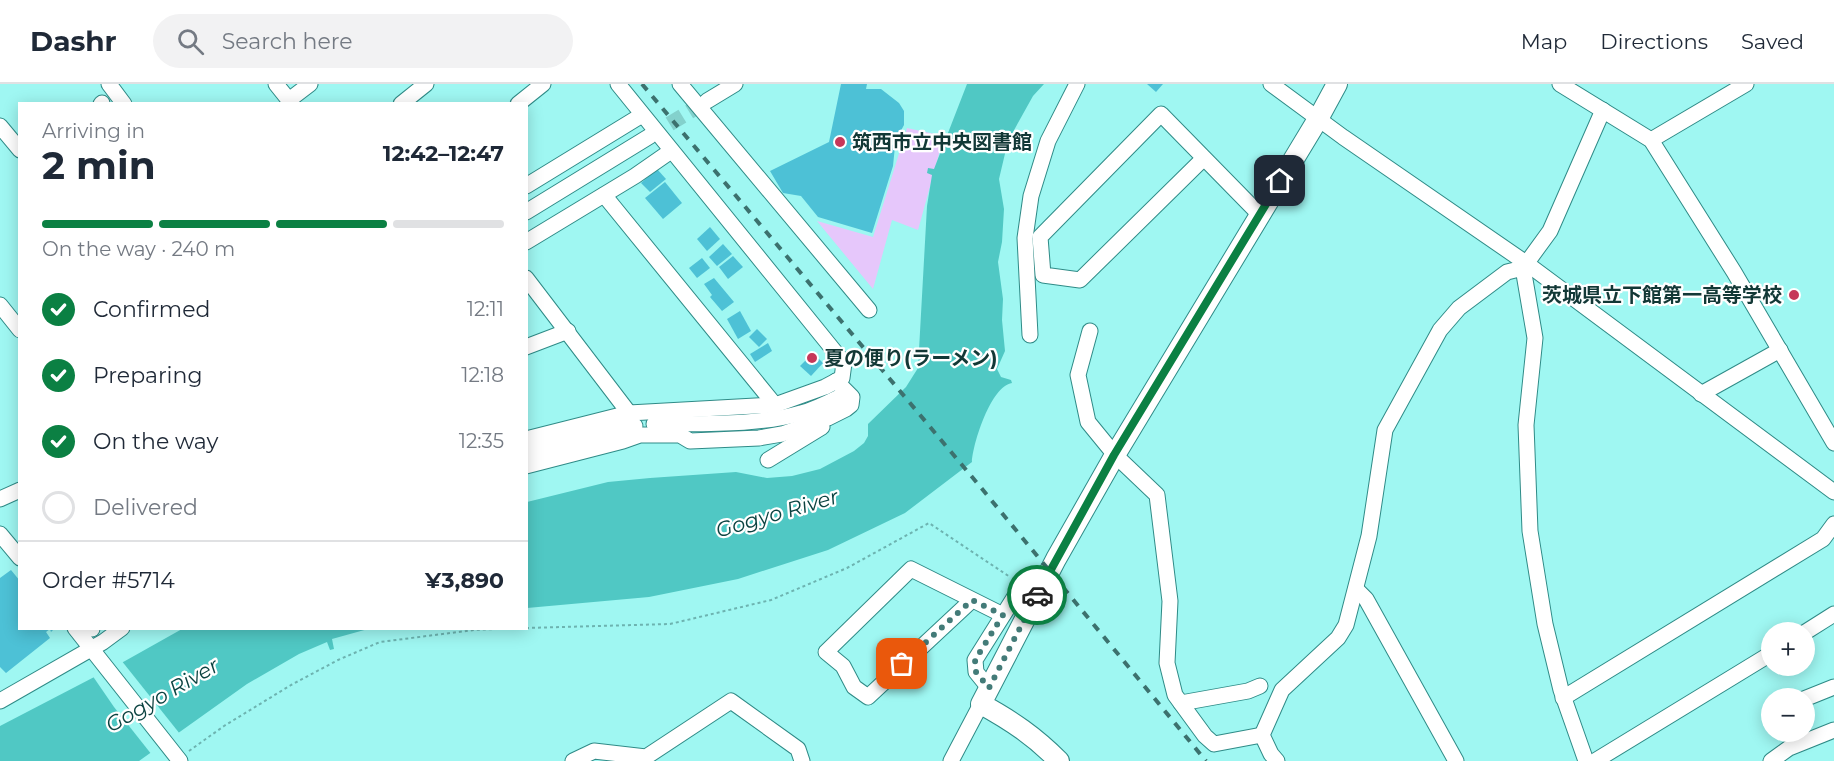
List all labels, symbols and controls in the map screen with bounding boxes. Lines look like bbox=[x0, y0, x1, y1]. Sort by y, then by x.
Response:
search box bbox=[153, 14, 573, 68]
text: Dashr bbox=[30, 24, 117, 58]
icon: search bbox=[174, 25, 207, 58]
text: Search here bbox=[222, 28, 353, 55]
text: Map bbox=[1521, 29, 1567, 54]
text: Directions bbox=[1600, 29, 1708, 54]
text: Saved bbox=[1741, 29, 1804, 54]
text: Arriving in bbox=[42, 119, 145, 143]
place label: 筑西市立中央図書館 bbox=[852, 130, 1032, 154]
marker: 筑西市立中央図書館 bbox=[833, 135, 847, 149]
text: 12:42–12:47 bbox=[383, 140, 504, 167]
text: 2 min bbox=[42, 141, 156, 189]
pin bbox=[1254, 155, 1305, 206]
icon: home bbox=[1263, 164, 1296, 197]
text: On the way · 240 m bbox=[42, 237, 235, 261]
place label: 茨城県立下館第一高等学校 bbox=[1542, 283, 1782, 307]
marker: 茨城県立下館第一高等学校 bbox=[1787, 288, 1801, 302]
icon: check bbox=[42, 293, 75, 326]
text: Confirmed bbox=[93, 296, 210, 323]
text: 12:11 bbox=[467, 297, 504, 321]
place label: 夏の便り(ラーメン) bbox=[824, 346, 998, 370]
marker: 夏の便り(ラーメン) bbox=[805, 351, 819, 365]
icon: check bbox=[42, 359, 75, 392]
text: Preparing bbox=[93, 362, 202, 389]
text: 12:18 bbox=[461, 363, 504, 387]
icon: check bbox=[42, 425, 75, 458]
text: On the way bbox=[93, 428, 218, 455]
text: 12:35 bbox=[459, 429, 504, 453]
water label: Gogyo River bbox=[713, 483, 842, 542]
text: Delivered bbox=[93, 494, 198, 521]
courier bbox=[1007, 565, 1067, 625]
text: Order #5714 bbox=[42, 567, 175, 594]
text: ¥3,890 bbox=[425, 567, 504, 594]
icon: car bbox=[1021, 579, 1054, 612]
map controls bbox=[1761, 622, 1815, 742]
button: + bbox=[1761, 622, 1815, 676]
pin bbox=[876, 638, 927, 689]
icon: bag bbox=[885, 647, 918, 680]
water label: Gogyo River bbox=[101, 652, 223, 737]
button: − bbox=[1761, 688, 1815, 742]

